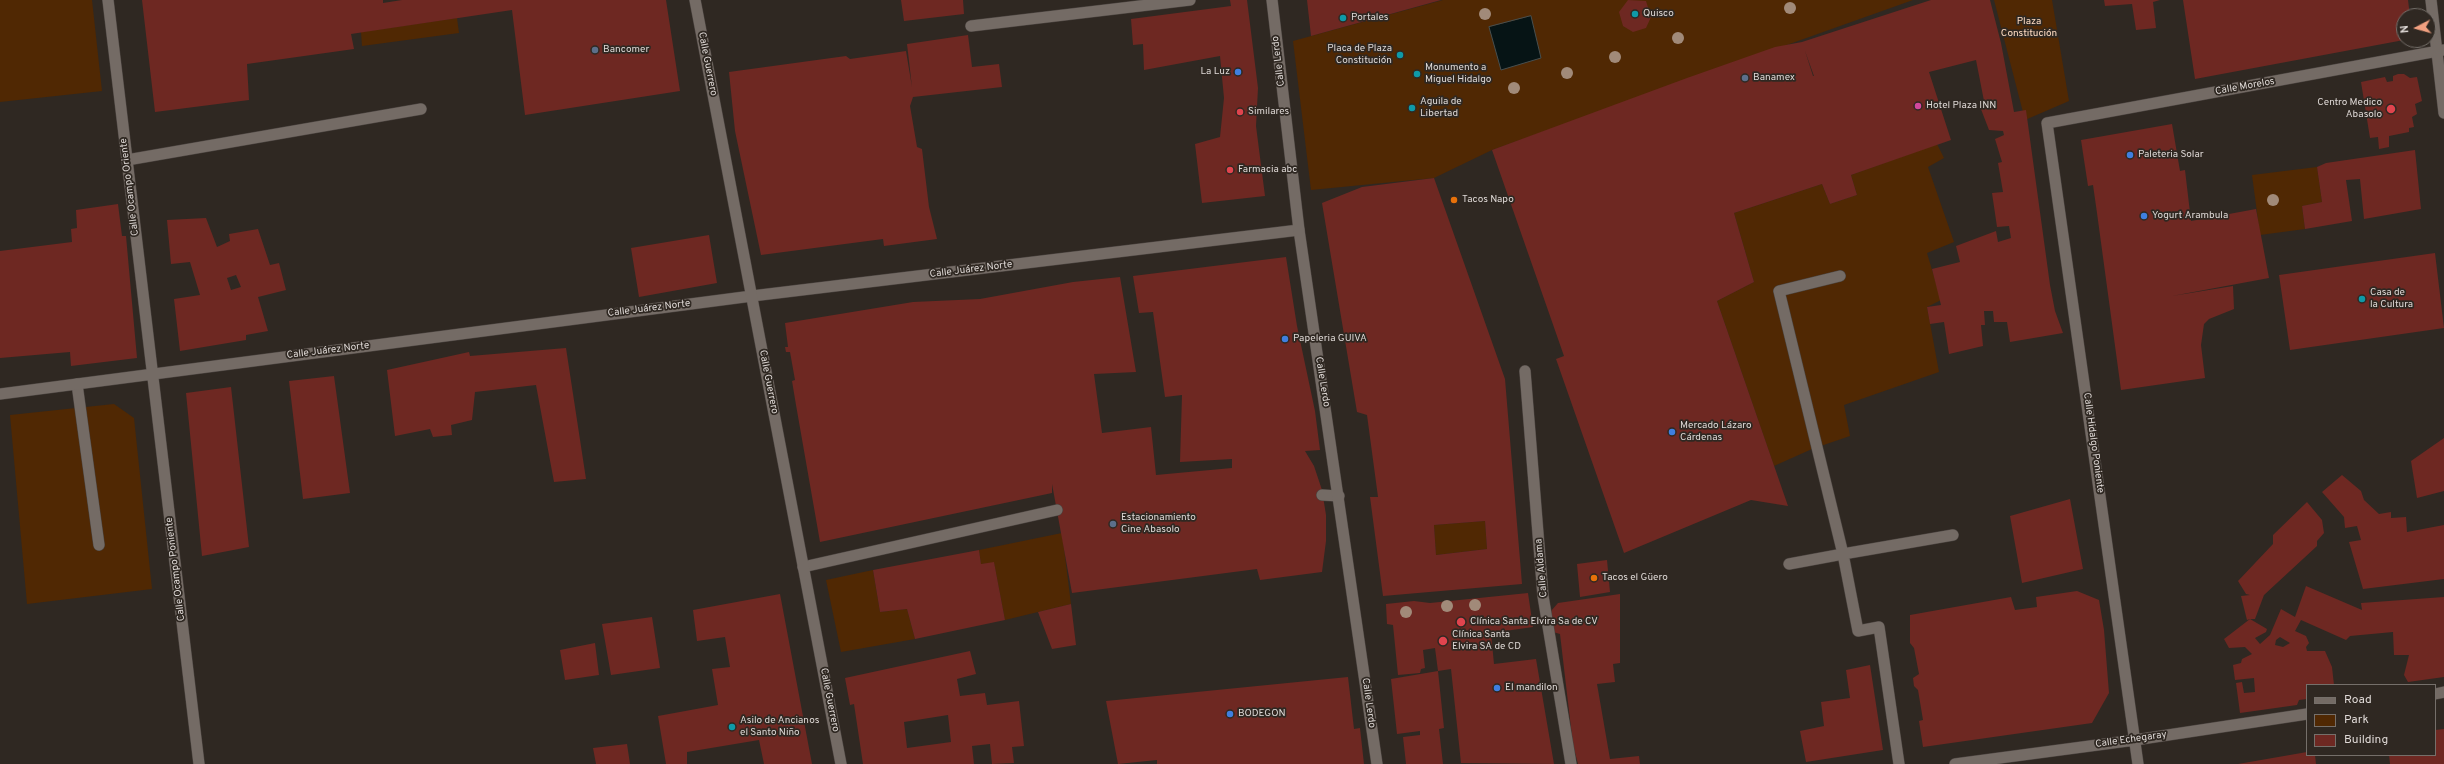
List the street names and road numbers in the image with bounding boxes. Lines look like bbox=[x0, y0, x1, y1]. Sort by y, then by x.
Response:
street label: Calle Guerrero bbox=[695, 31, 719, 97]
street label: Calle Lerdo bbox=[1270, 35, 1288, 87]
street label: Calle Morelos bbox=[2214, 76, 2276, 98]
street label: Calle Ocampo Oriente bbox=[118, 138, 142, 236]
street label: Calle Juárez Norte bbox=[929, 259, 1013, 281]
street label: Calle Juárez Norte bbox=[607, 298, 691, 320]
street label: Calle Juárez Norte bbox=[286, 340, 370, 362]
street label: Calle Guerrero bbox=[756, 349, 780, 415]
street label: Calle Lerdo bbox=[1312, 356, 1332, 408]
street label: Calle Hidalgo Poniente bbox=[2080, 392, 2106, 494]
street label: Calle Ocampo Poniente bbox=[164, 516, 188, 622]
street label: Calle Aldama bbox=[1533, 538, 1551, 598]
street label: Calle Guerrero bbox=[817, 667, 841, 733]
street label: Calle Lerdo bbox=[1359, 677, 1377, 729]
street label: Calle Echegaray bbox=[2095, 729, 2167, 751]

